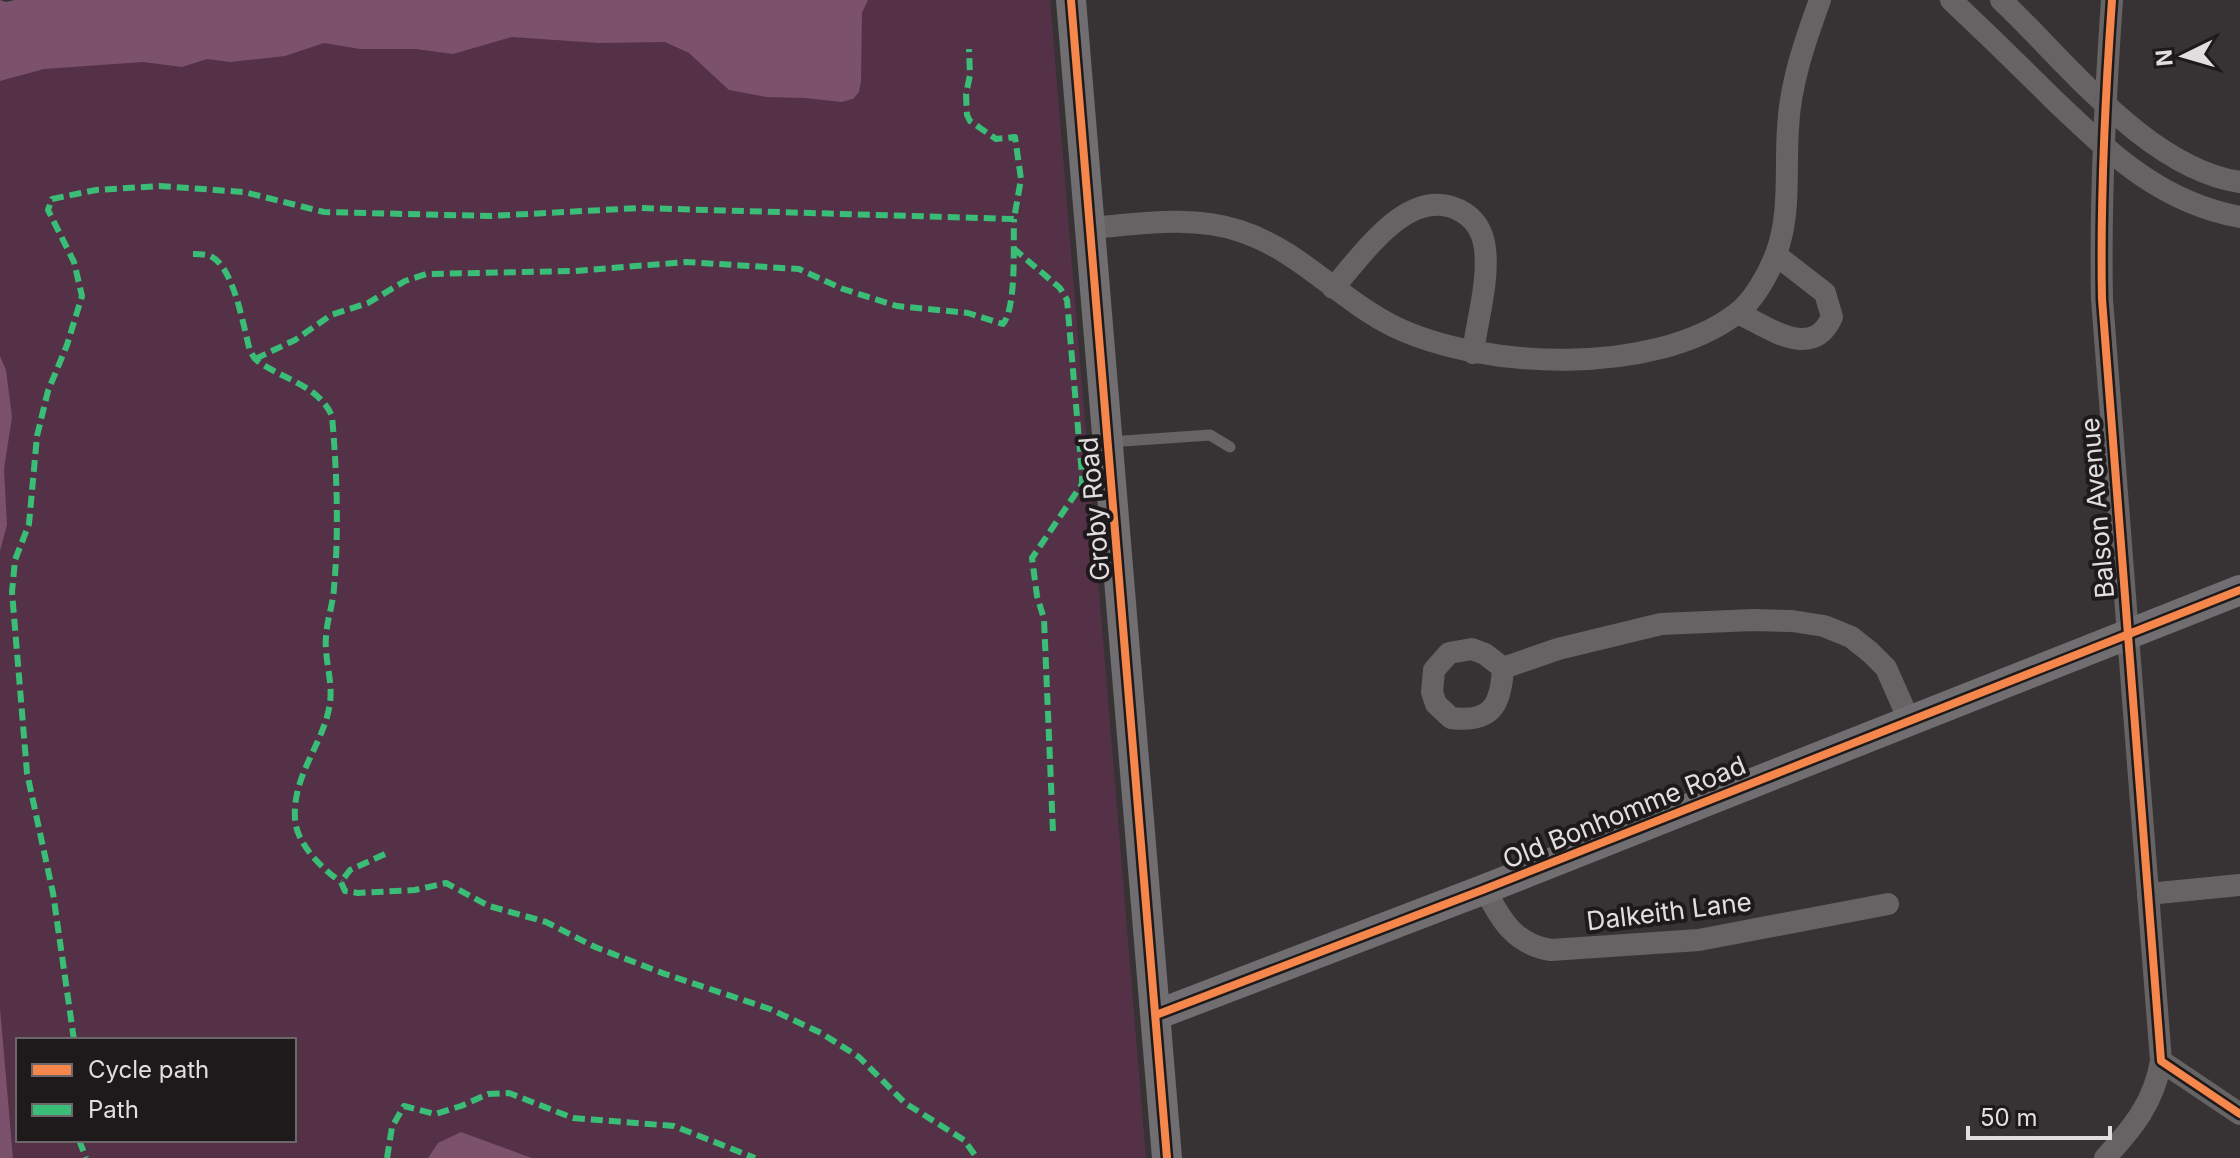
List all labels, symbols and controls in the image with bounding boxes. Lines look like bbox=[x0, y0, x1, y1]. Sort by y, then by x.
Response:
north arrow bbox=[2144, 16, 2224, 96]
text: N bbox=[2150, 48, 2178, 67]
street label: Balson Avenue bbox=[2074, 416, 2120, 600]
street label: Groby Road bbox=[1072, 436, 1116, 582]
street label: Old Bonhomme Road bbox=[1498, 749, 1750, 875]
street label: Dalkeith Lane bbox=[1585, 886, 1753, 936]
legend bbox=[16, 1038, 296, 1142]
text: Cycle path bbox=[88, 1055, 209, 1084]
scale bar bbox=[1968, 1090, 2110, 1140]
text: Path bbox=[88, 1095, 139, 1124]
text: 50 m bbox=[1980, 1103, 2038, 1132]

